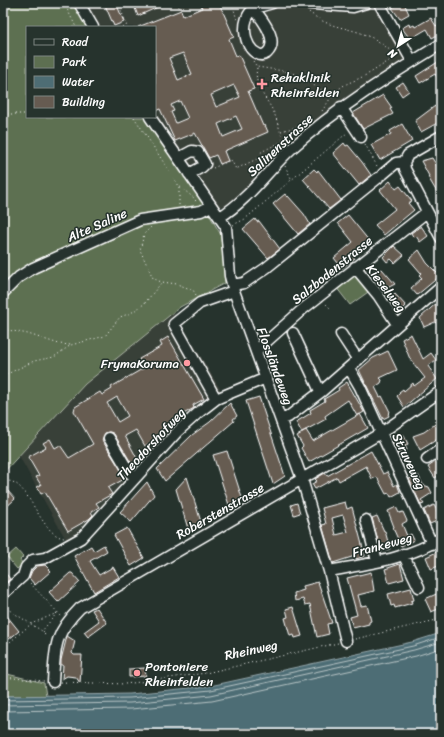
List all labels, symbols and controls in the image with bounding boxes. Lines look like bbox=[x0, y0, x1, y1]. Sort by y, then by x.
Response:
legend bbox=[26, 26, 156, 118]
north arrow bbox=[378, 26, 418, 66]
text: Road bbox=[62, 31, 89, 53]
text: N bbox=[383, 44, 402, 64]
text: Park bbox=[62, 51, 87, 73]
place label: Rehaklinik Rheinfelden bbox=[271, 66, 339, 104]
text: Water bbox=[62, 71, 95, 93]
marker: Rehaklinik Rheinfelden bbox=[256, 78, 268, 90]
text: Building bbox=[62, 91, 105, 113]
street label: Salinenstrasse bbox=[241, 108, 319, 182]
street label: Alte Saline bbox=[62, 201, 131, 249]
street label: Salzbodenstrasse bbox=[286, 230, 378, 310]
street label: Kieselweg bbox=[360, 259, 412, 318]
street label: Flossländeweg bbox=[250, 324, 300, 409]
place label: FrymaKoruma bbox=[101, 352, 179, 375]
marker: FrymaKoruma bbox=[182, 358, 192, 368]
street label: Theodorshofweg bbox=[111, 402, 191, 486]
street label: Struveweg bbox=[386, 429, 432, 494]
street label: Roberstenstrasse bbox=[171, 476, 269, 546]
street label: Frankeweg bbox=[349, 526, 415, 564]
street label: Rheinweg bbox=[222, 633, 280, 667]
place label: Pontoniere Rheinfelden bbox=[145, 655, 213, 693]
marker: Pontoniere Rheinfelden bbox=[132, 668, 142, 678]

